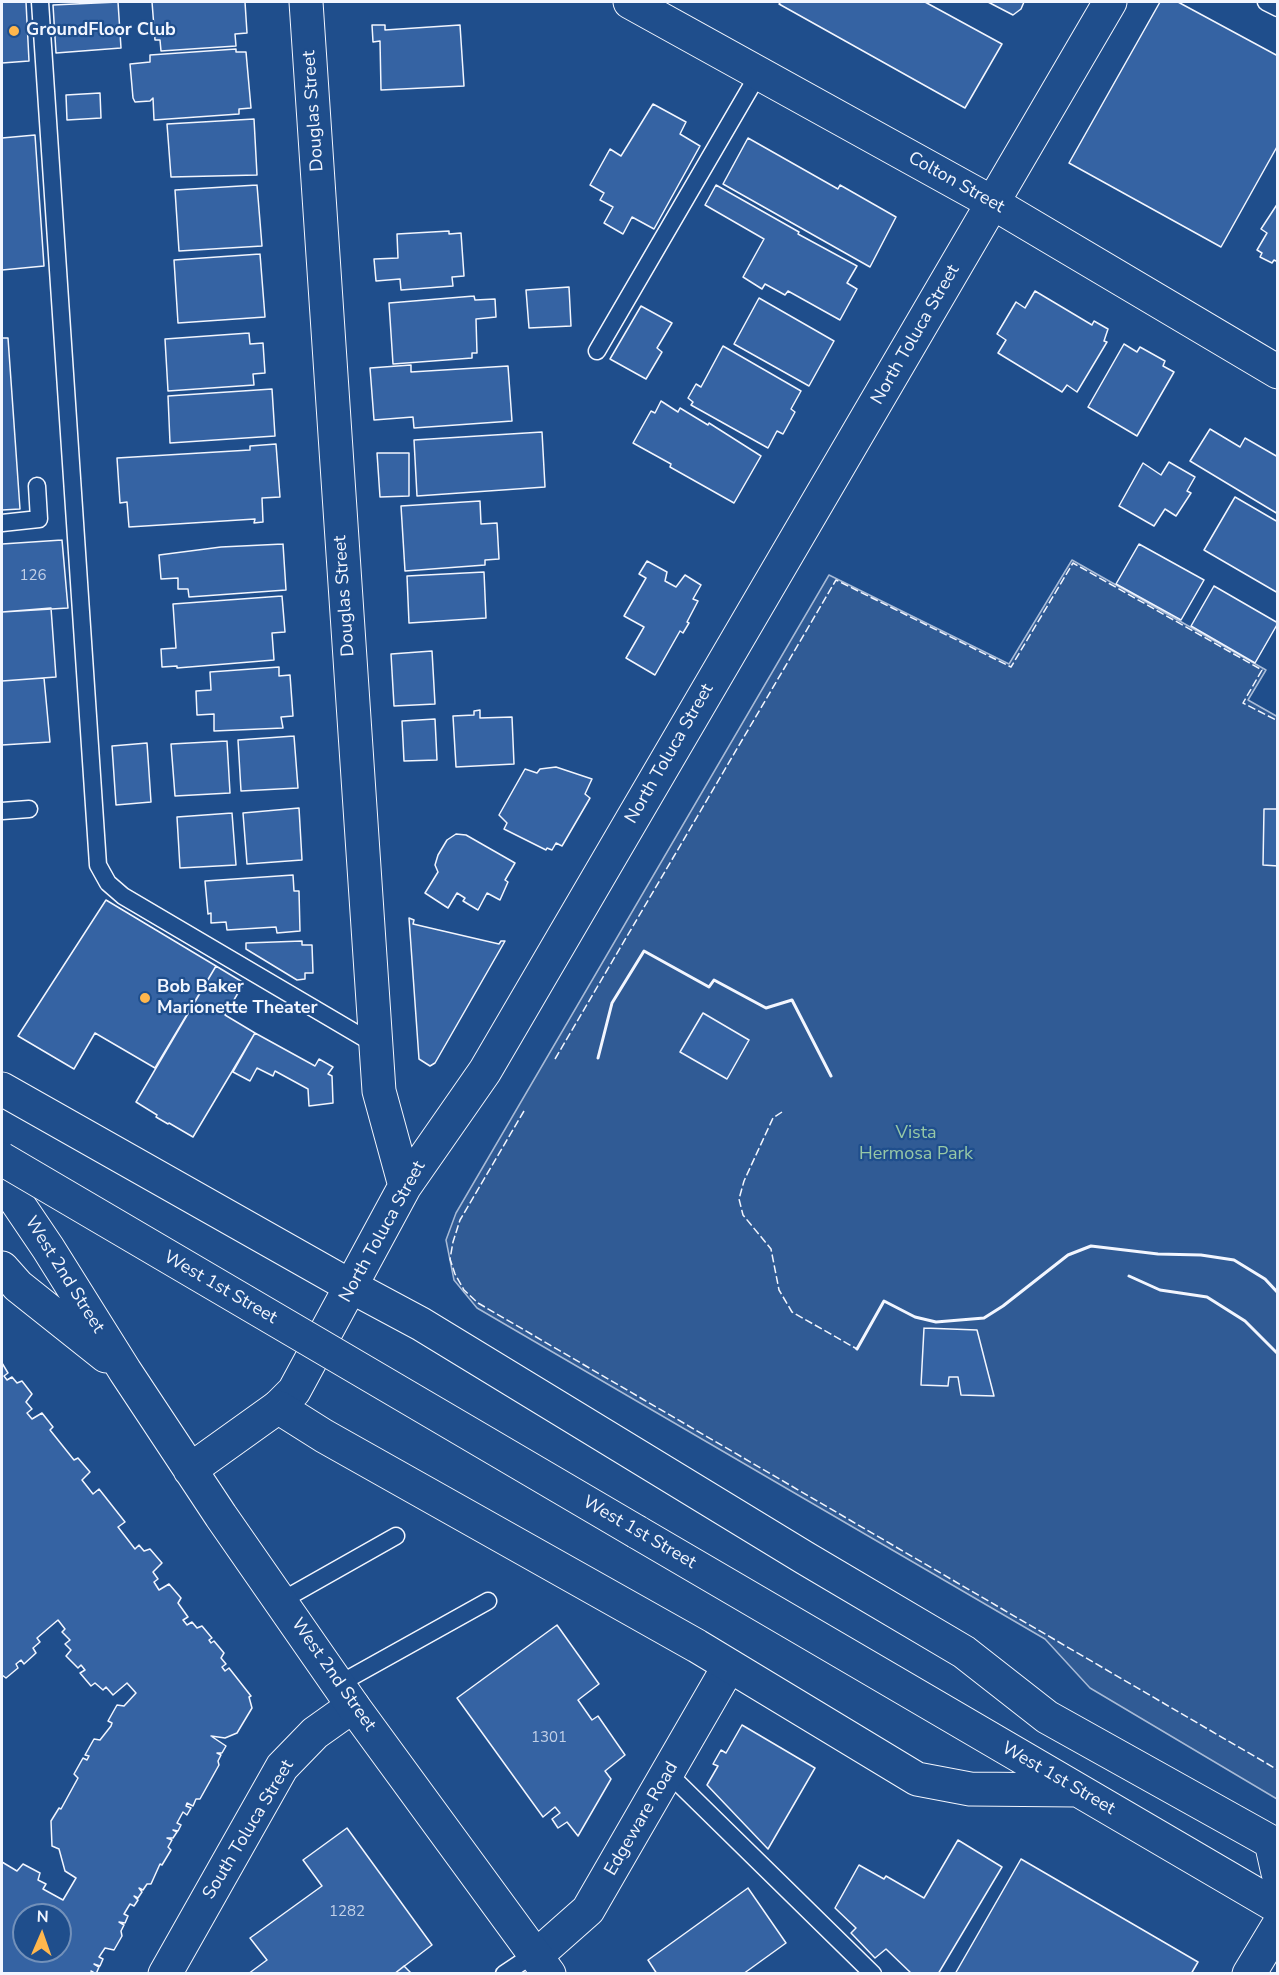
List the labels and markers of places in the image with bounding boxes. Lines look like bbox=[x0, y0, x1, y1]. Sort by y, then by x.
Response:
place label: GroundFloor Club bbox=[26, 20, 176, 42]
marker: GroundFloor Club bbox=[7, 24, 21, 38]
place label: Bob Baker Marionette Theater bbox=[157, 977, 318, 1020]
marker: Bob Baker Marionette Theater bbox=[138, 991, 152, 1005]

